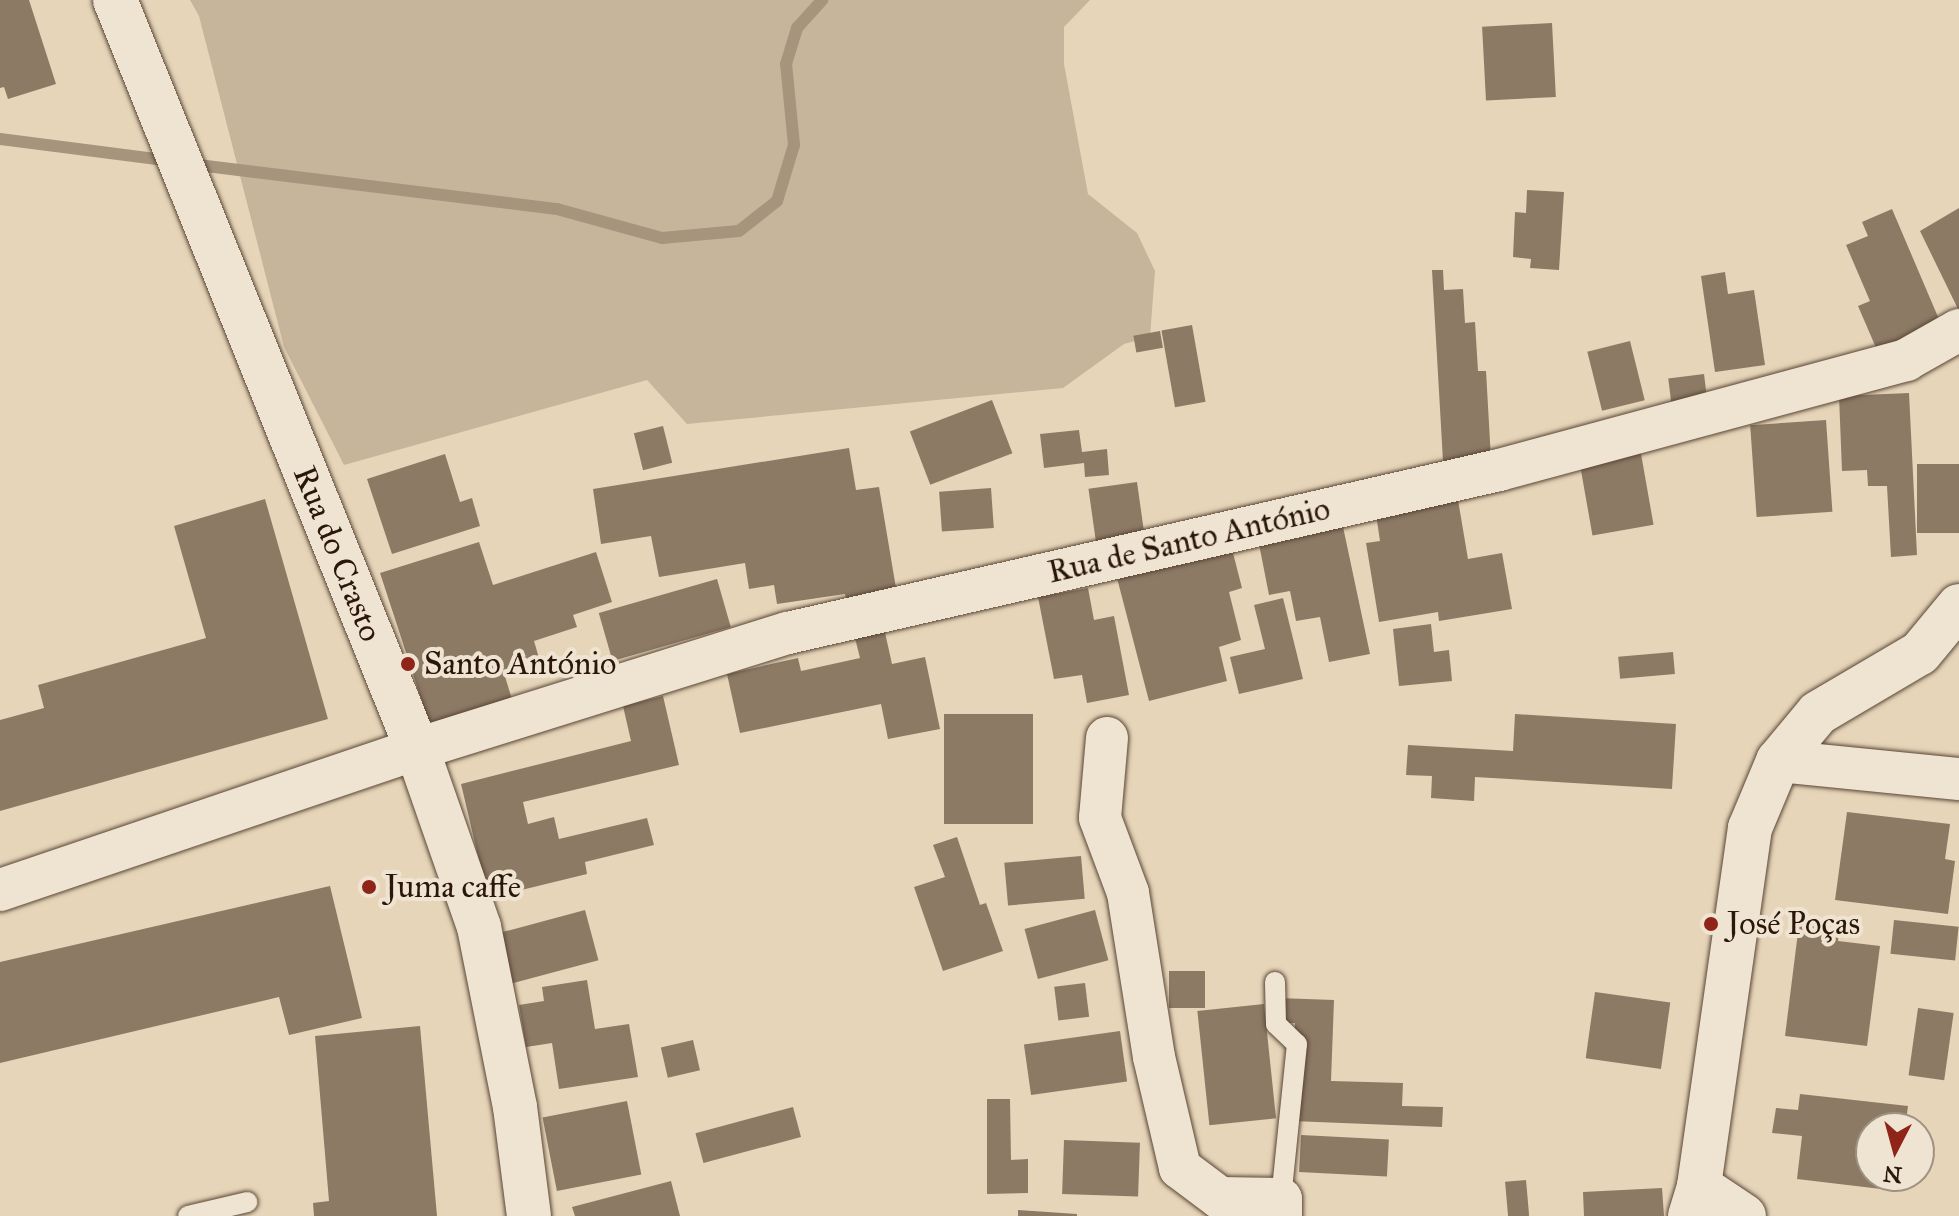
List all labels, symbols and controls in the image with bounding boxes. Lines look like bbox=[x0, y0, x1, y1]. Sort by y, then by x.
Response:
street label: Rua do Crasto bbox=[284, 461, 390, 647]
street label: Rua de Santo António bbox=[1044, 490, 1334, 592]
place label: Santo António bbox=[424, 645, 616, 683]
marker: Santo António bbox=[399, 655, 417, 673]
place label: Juma caffe bbox=[385, 868, 521, 906]
marker: Juma caffe bbox=[360, 878, 378, 896]
place label: José Poças bbox=[1727, 905, 1860, 943]
marker: José Poças bbox=[1702, 915, 1720, 933]
north arrow bbox=[1855, 1112, 1935, 1192]
text: N bbox=[1882, 1160, 1903, 1189]

